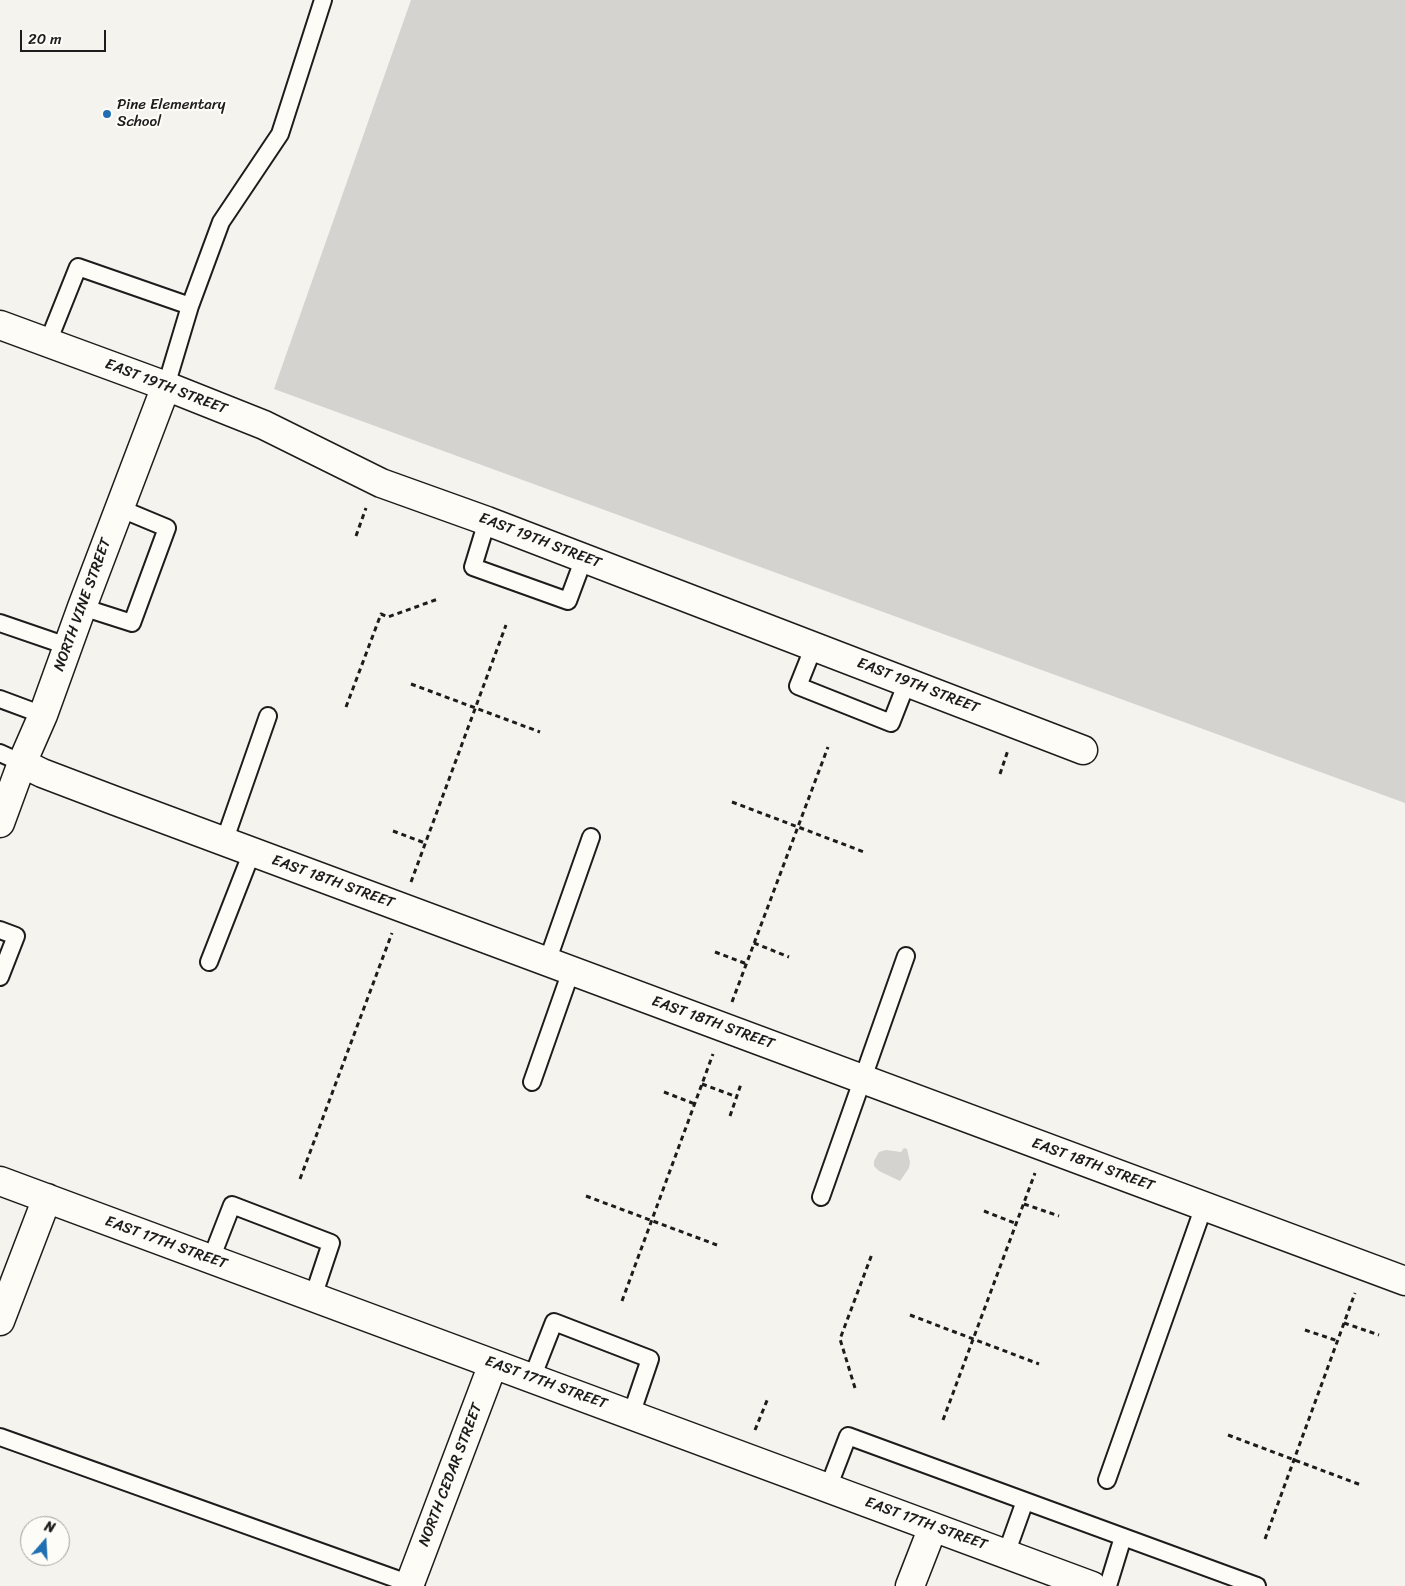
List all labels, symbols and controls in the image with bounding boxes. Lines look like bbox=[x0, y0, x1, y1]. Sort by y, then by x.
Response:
scale bar bbox=[22, 20, 109, 52]
text: 20 m bbox=[28, 26, 62, 52]
place label: Pine Elementary School bbox=[117, 96, 226, 131]
marker: Pine Elementary School bbox=[101, 108, 113, 120]
street label: EAST 19TH STREET bbox=[102, 355, 230, 419]
street label: EAST 19TH STREET bbox=[476, 509, 604, 573]
street label: NORTH VINE STREET bbox=[51, 536, 115, 674]
street label: EAST 19TH STREET bbox=[854, 654, 982, 718]
street label: EAST 18TH STREET bbox=[269, 851, 397, 913]
street label: EAST 18TH STREET bbox=[649, 992, 777, 1054]
street label: EAST 18TH STREET bbox=[1029, 1134, 1157, 1196]
street label: EAST 17TH STREET bbox=[103, 1213, 229, 1273]
street label: EAST 17TH STREET bbox=[483, 1353, 609, 1413]
street label: NORTH CEDAR STREET bbox=[415, 1401, 487, 1549]
street label: EAST 17TH STREET bbox=[863, 1494, 989, 1554]
text: N bbox=[41, 1514, 58, 1541]
north arrow bbox=[20, 1516, 70, 1566]

